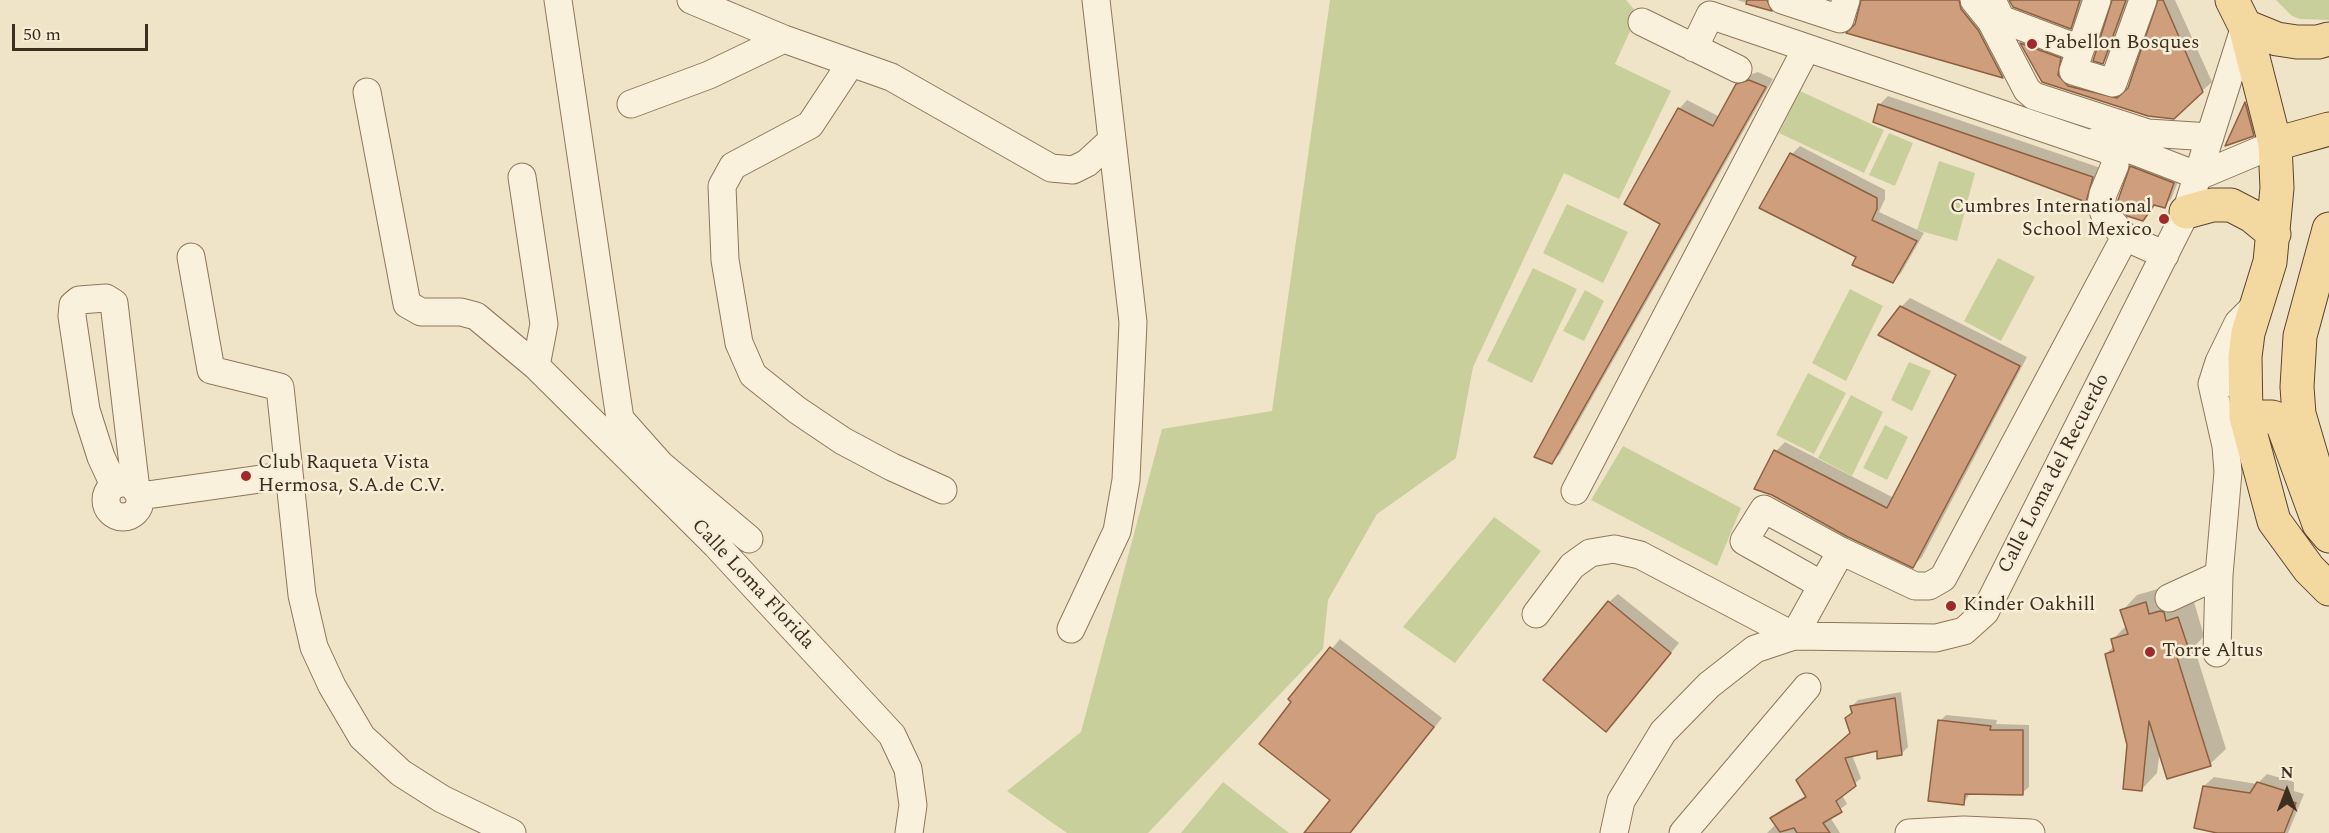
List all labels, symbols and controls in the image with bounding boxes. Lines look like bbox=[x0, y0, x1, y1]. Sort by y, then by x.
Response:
scale bar bbox=[15, 12, 152, 50]
text: 50 m bbox=[23, 21, 61, 48]
place label: Pabellon Bosques bbox=[2044, 32, 2200, 56]
marker: Pabellon Bosques bbox=[2025, 37, 2039, 51]
place label: Cumbres International School Mexico bbox=[1950, 196, 2152, 243]
marker: Cumbres International School Mexico bbox=[2157, 212, 2171, 226]
street label: Calle Loma del Recuerdo bbox=[1994, 370, 2116, 578]
place label: Club Raqueta Vista Hermosa, S.A.de C.V. bbox=[258, 452, 445, 499]
marker: Club Raqueta Vista Hermosa, S.A.de C.V. bbox=[239, 469, 253, 483]
street label: Calle Loma Florida bbox=[685, 515, 819, 655]
place label: Kinder Oakhill bbox=[1963, 594, 2095, 618]
marker: Kinder Oakhill bbox=[1944, 599, 1958, 613]
place label: Torre Altus bbox=[2162, 640, 2263, 664]
marker: Torre Altus bbox=[2143, 645, 2157, 659]
north arrow bbox=[2257, 761, 2317, 821]
text: N bbox=[2280, 761, 2294, 785]

